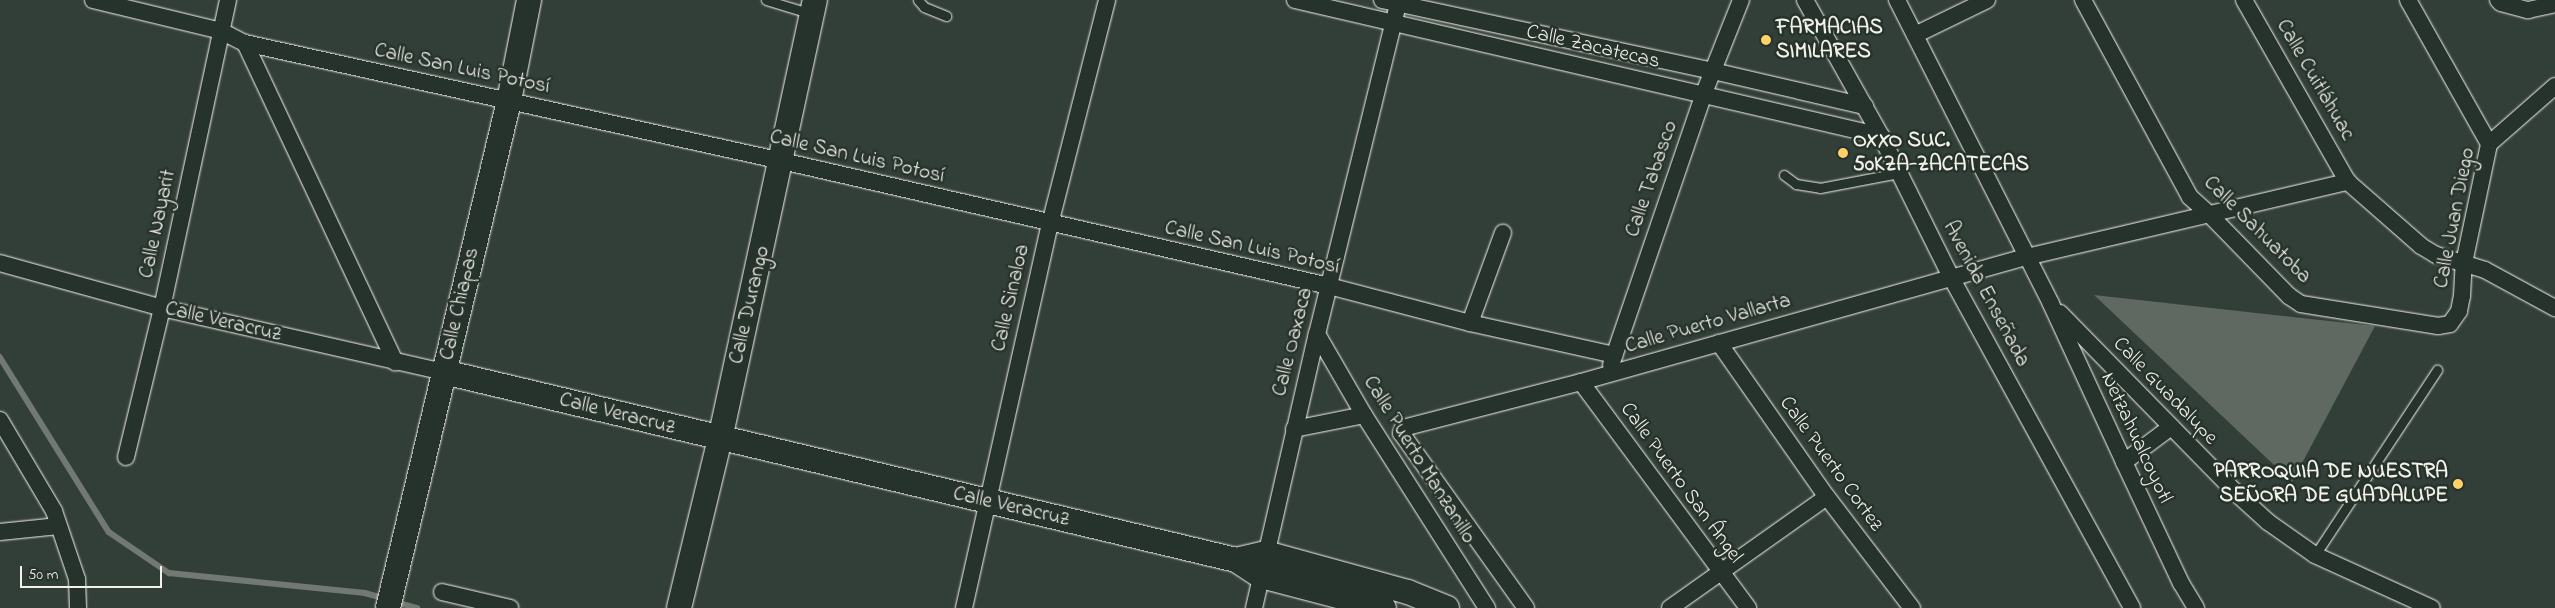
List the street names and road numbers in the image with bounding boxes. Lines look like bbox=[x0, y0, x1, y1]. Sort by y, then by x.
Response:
street label: Calle Cuitláhuac bbox=[2270, 15, 2360, 145]
street label: Calle Zacatecas bbox=[1524, 19, 1662, 75]
street label: Calle San Luis Potosí bbox=[372, 38, 552, 100]
street label: Calle Tabasco bbox=[1620, 118, 1684, 240]
street label: Calle San Luis Potosí bbox=[767, 125, 947, 189]
street label: Calle Juan Diego bbox=[2429, 146, 2481, 290]
street label: Calle Nayarit bbox=[134, 167, 182, 281]
street label: Calle Sahuatoba bbox=[2198, 171, 2316, 289]
street label: Calle San Luis Potosí bbox=[1162, 216, 1342, 280]
street label: Avenida Enseñada bbox=[1937, 217, 2035, 371]
street label: Calle Sinaloa bbox=[986, 242, 1036, 354]
street label: Calle Durango bbox=[724, 243, 776, 367]
street label: Calle Chiapas bbox=[435, 245, 485, 363]
street label: Calle Oaxaca bbox=[1267, 285, 1319, 399]
street label: Calle Puerto Vallarta bbox=[1622, 288, 1794, 360]
street label: Calle Veracruz bbox=[163, 296, 283, 348]
street label: Calle Guadalupe bbox=[2107, 332, 2223, 450]
street label: Netzahualcoyotl bbox=[2095, 368, 2177, 508]
street label: Calle Puerto Manzanillo bbox=[1357, 371, 1481, 549]
street label: Calle Veracruz bbox=[557, 387, 677, 441]
street label: Calle Puerto Cortez bbox=[1774, 392, 1888, 536]
street label: Calle Puerto San Ángel bbox=[1614, 398, 1748, 568]
street label: Calle Veracruz bbox=[951, 481, 1071, 533]

